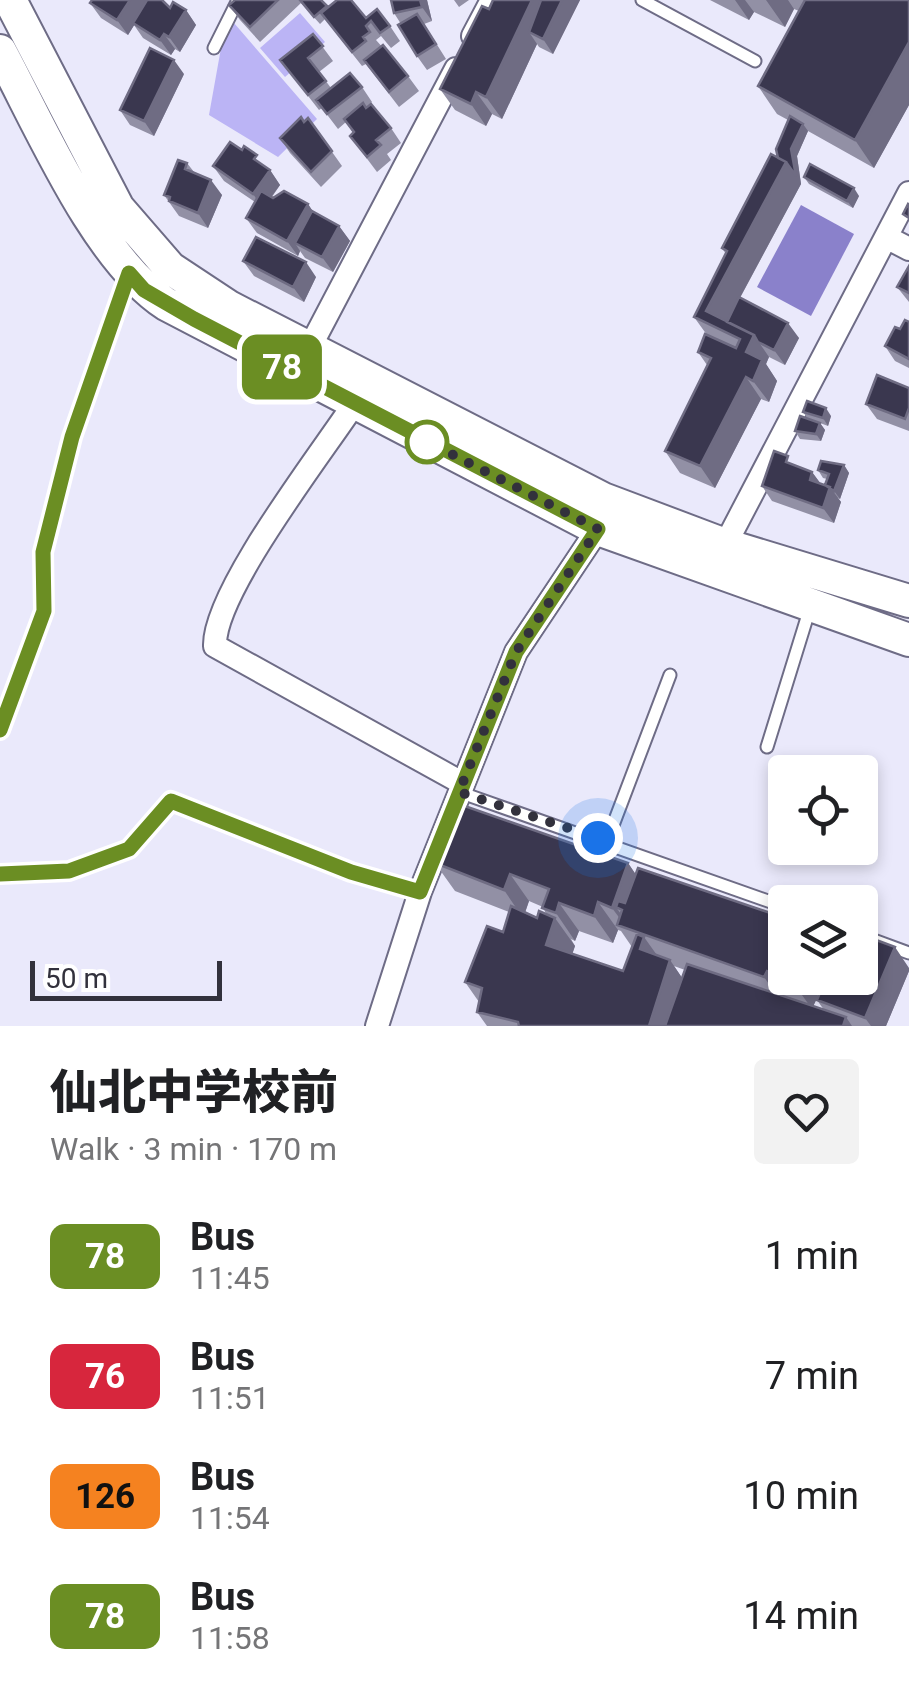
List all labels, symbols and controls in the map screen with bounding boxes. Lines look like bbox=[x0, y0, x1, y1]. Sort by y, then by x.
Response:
line badge: 78 bbox=[237, 334, 327, 400]
text: 78 bbox=[262, 347, 302, 388]
unlabelled marker bbox=[406, 421, 448, 463]
map controls bbox=[768, 755, 878, 995]
button: locate bbox=[768, 755, 878, 865]
your location bbox=[573, 813, 623, 863]
button: layers bbox=[768, 885, 878, 995]
scale bar bbox=[30, 956, 222, 1000]
text: 50 m bbox=[45, 962, 108, 995]
button: heart bbox=[754, 1059, 859, 1164]
text: 仙北中学校前 bbox=[50, 1064, 338, 1121]
text: Walk · 3 min · 170 m bbox=[50, 1130, 337, 1168]
text: Bus bbox=[190, 1215, 255, 1259]
text: 1 min bbox=[765, 1234, 859, 1278]
text: 78 bbox=[85, 1236, 125, 1277]
text: 11:45 bbox=[190, 1259, 270, 1297]
text: Bus bbox=[190, 1335, 255, 1379]
text: 7 min bbox=[765, 1354, 859, 1398]
text: 76 bbox=[85, 1356, 125, 1397]
text: 11:51 bbox=[190, 1379, 270, 1417]
text: Bus bbox=[190, 1455, 255, 1499]
text: 10 min bbox=[743, 1474, 859, 1518]
text: 126 bbox=[75, 1476, 135, 1517]
text: 11:54 bbox=[190, 1499, 270, 1537]
text: Bus bbox=[190, 1575, 255, 1619]
text: 14 min bbox=[743, 1594, 859, 1638]
text: 78 bbox=[85, 1596, 125, 1637]
text: 11:58 bbox=[190, 1619, 270, 1657]

